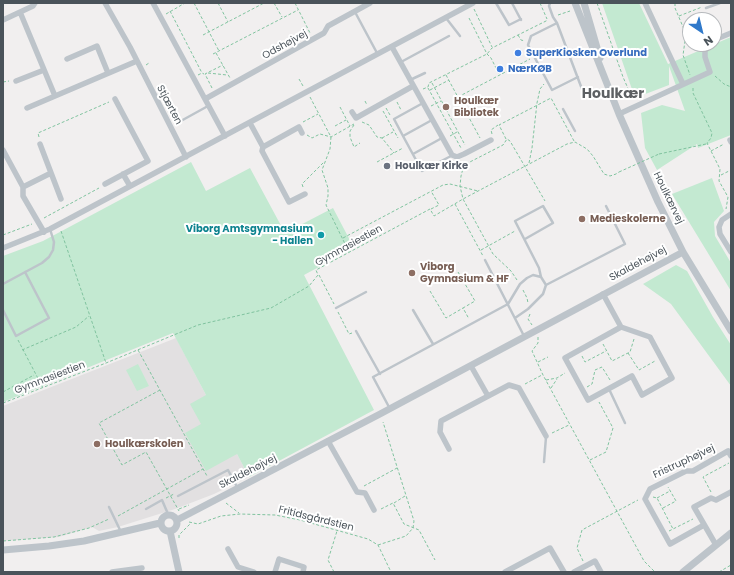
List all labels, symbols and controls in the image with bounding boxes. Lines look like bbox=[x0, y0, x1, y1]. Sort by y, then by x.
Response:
north arrow bbox=[682, 12, 722, 52]
street label: Odshøjvej bbox=[260, 28, 310, 62]
text: N bbox=[700, 32, 716, 50]
place label: SuperKiosken Overlund bbox=[526, 47, 647, 59]
marker: SuperKiosken Overlund bbox=[513, 48, 523, 58]
place label: NærKØB bbox=[508, 63, 552, 75]
marker: NærKØB bbox=[495, 64, 505, 74]
street label: Stjærten bbox=[154, 83, 184, 127]
district label: Houlkær bbox=[582, 86, 644, 102]
place label: Houlkær Bibliotek bbox=[454, 95, 499, 118]
marker: Houlkær Bibliotek bbox=[441, 102, 451, 112]
place label: Houlkær Kirke bbox=[395, 160, 468, 172]
marker: Houlkær Kirke bbox=[382, 161, 392, 171]
street label: Houlkærvej bbox=[650, 170, 686, 226]
place label: Medieskolerne bbox=[590, 213, 666, 225]
marker: Medieskolerne bbox=[577, 214, 587, 224]
place label: Viborg Amtsgymnasium - Hallen bbox=[186, 223, 313, 246]
street label: Gymnasiestien bbox=[313, 223, 385, 269]
marker: Viborg Amtsgymnasium - Hallen bbox=[316, 230, 326, 240]
street label: Skaldehøjvej bbox=[607, 244, 669, 284]
place label: Viborg Gymnasium & HF bbox=[420, 261, 509, 284]
marker: Viborg Gymnasium & HF bbox=[407, 268, 417, 278]
street label: Gymnasiestien bbox=[13, 359, 87, 397]
place label: Houlkærskolen bbox=[105, 438, 183, 450]
marker: Houlkærskolen bbox=[92, 439, 102, 449]
street label: Fristruphøjvej bbox=[651, 442, 717, 482]
street label: Skaldehøjvej bbox=[217, 452, 279, 492]
street label: Fritidsgårdstien bbox=[277, 504, 355, 534]

